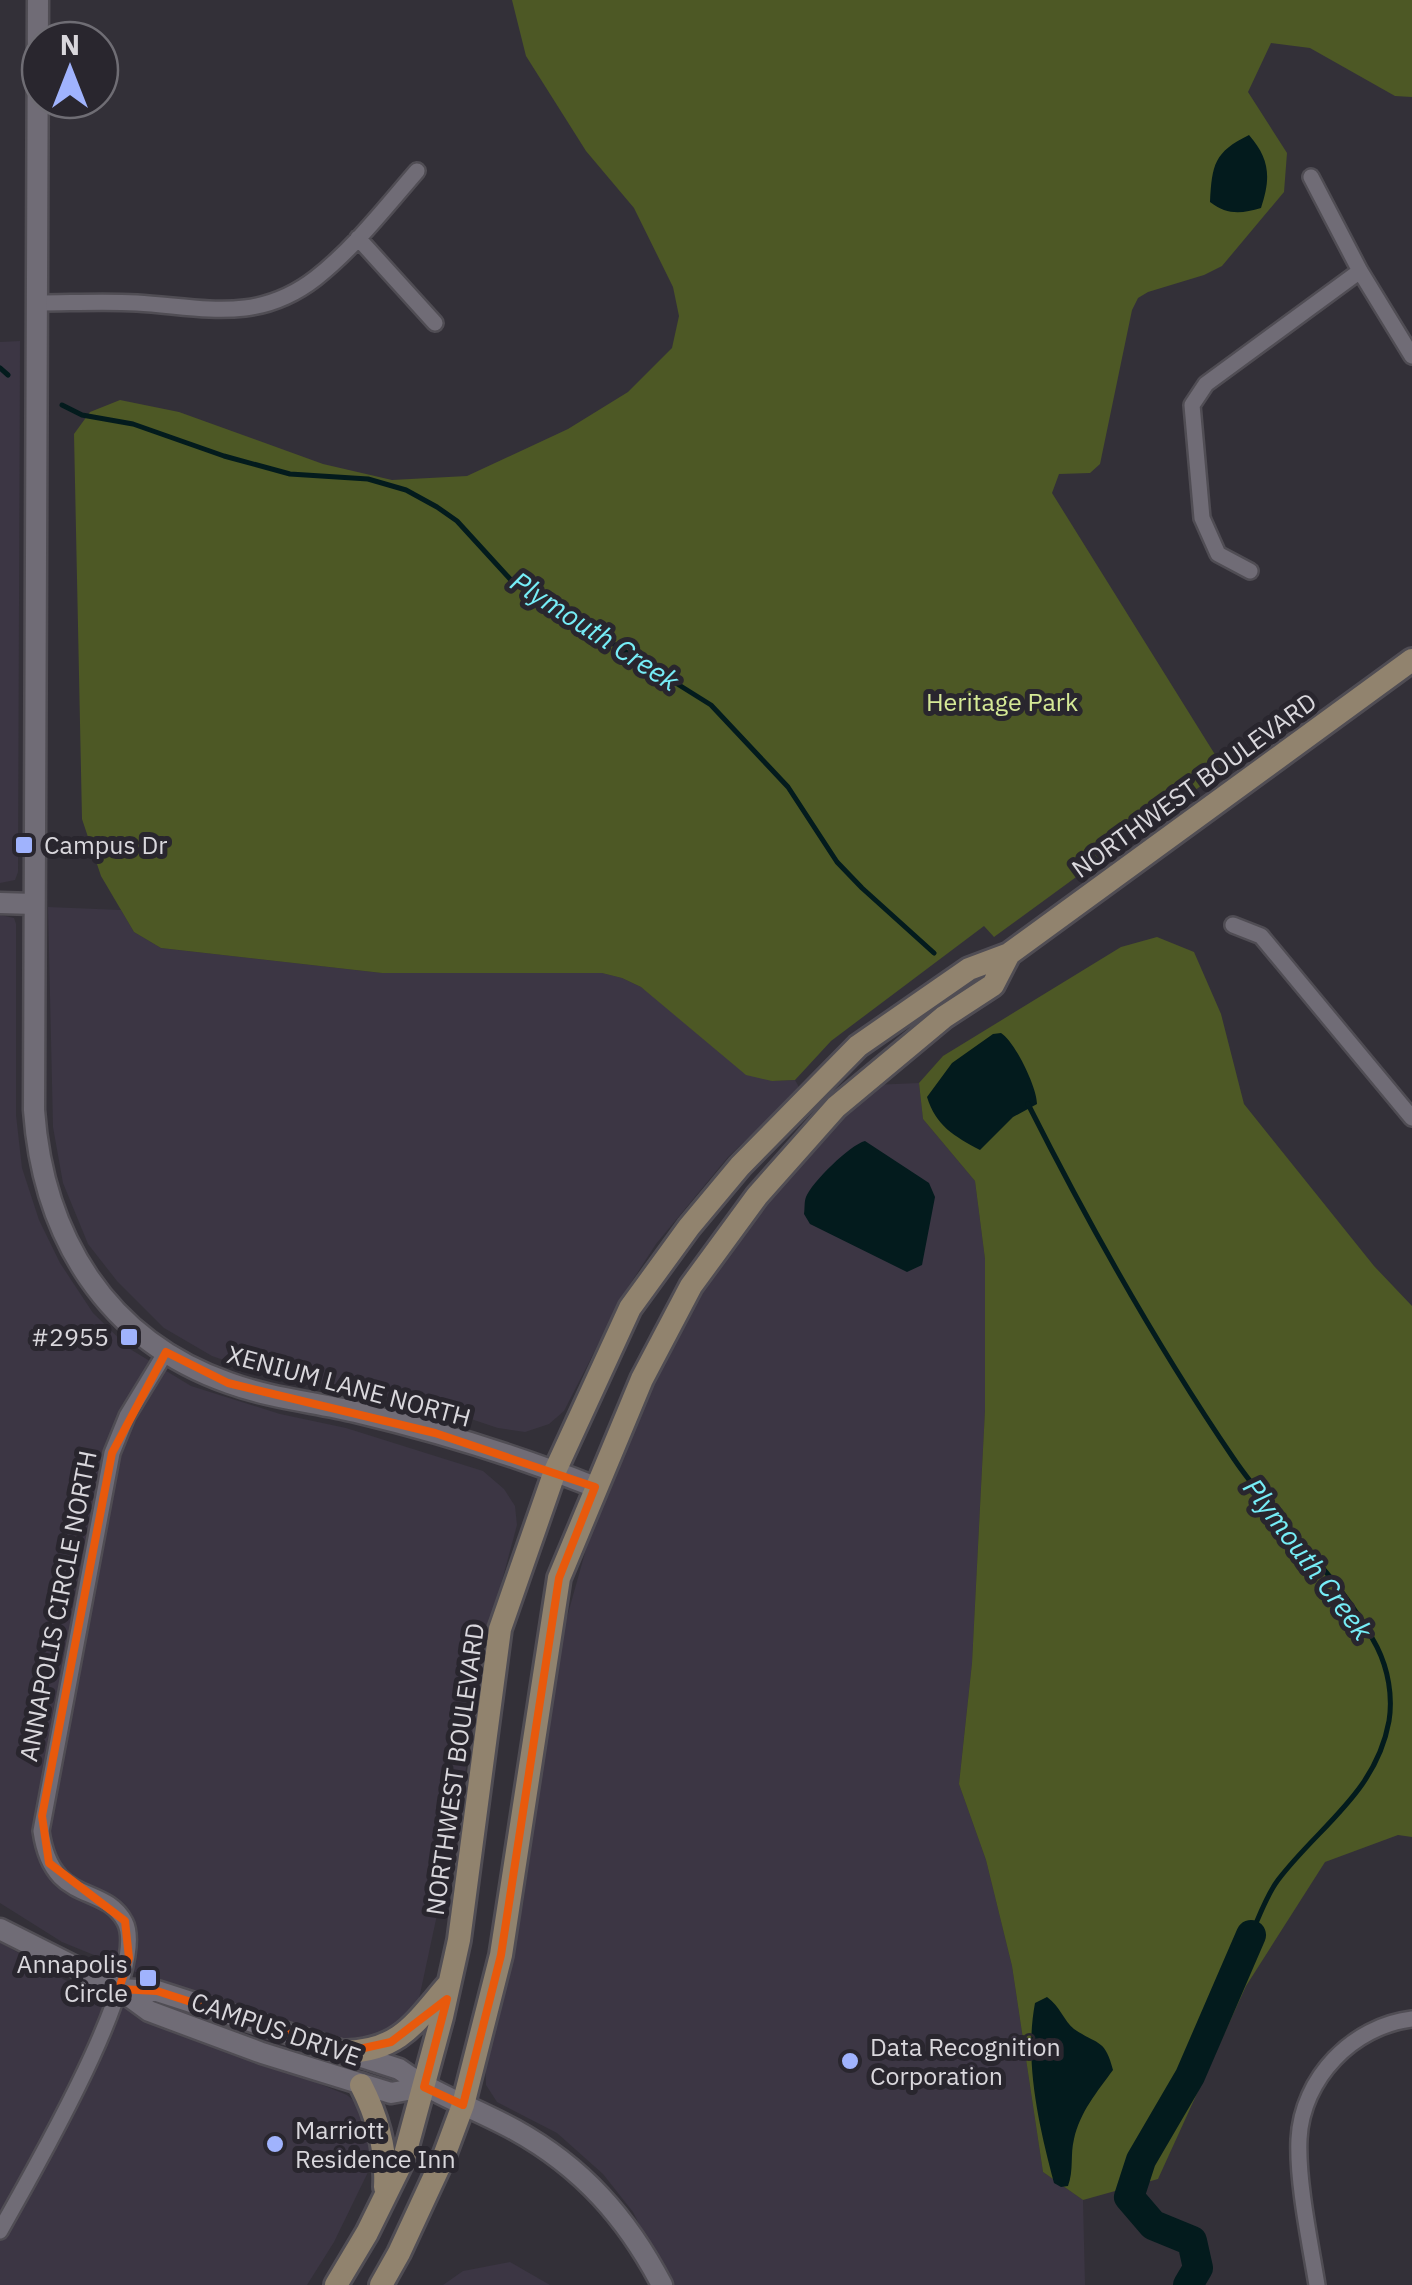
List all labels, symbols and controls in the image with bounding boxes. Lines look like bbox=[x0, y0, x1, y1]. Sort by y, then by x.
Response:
north arrow bbox=[20, 20, 120, 120]
text: N bbox=[60, 26, 80, 63]
water label: Plymouth Creek bbox=[504, 562, 687, 699]
park label: Heritage Park bbox=[926, 685, 1078, 718]
street label: NORTHWEST BOULEVARD bbox=[1065, 685, 1323, 885]
place label: Campus Dr bbox=[44, 828, 167, 861]
marker: Campus Dr bbox=[13, 834, 35, 856]
place label: #2955 bbox=[31, 1320, 109, 1353]
marker: #2955 bbox=[118, 1326, 140, 1348]
street label: XENIUM LANE NORTH bbox=[224, 1337, 474, 1434]
street label: ANNAPOLIS CIRCLE NORTH bbox=[11, 1448, 104, 1764]
water label: Plymouth Creek bbox=[1235, 1470, 1382, 1648]
street label: NORTHWEST BOULEVARD bbox=[418, 1621, 491, 1917]
place label: Annapolis Circle bbox=[16, 1947, 128, 2009]
marker: Annapolis Circle bbox=[137, 1967, 159, 1989]
street label: CAMPUS DRIVE bbox=[187, 1984, 365, 2073]
place label: Data Recognition Corporation bbox=[870, 2030, 1061, 2092]
marker: Data Recognition Corporation bbox=[839, 2050, 861, 2072]
place label: Marriott Residence Inn bbox=[295, 2113, 456, 2175]
marker: Marriott Residence Inn bbox=[264, 2133, 286, 2155]

